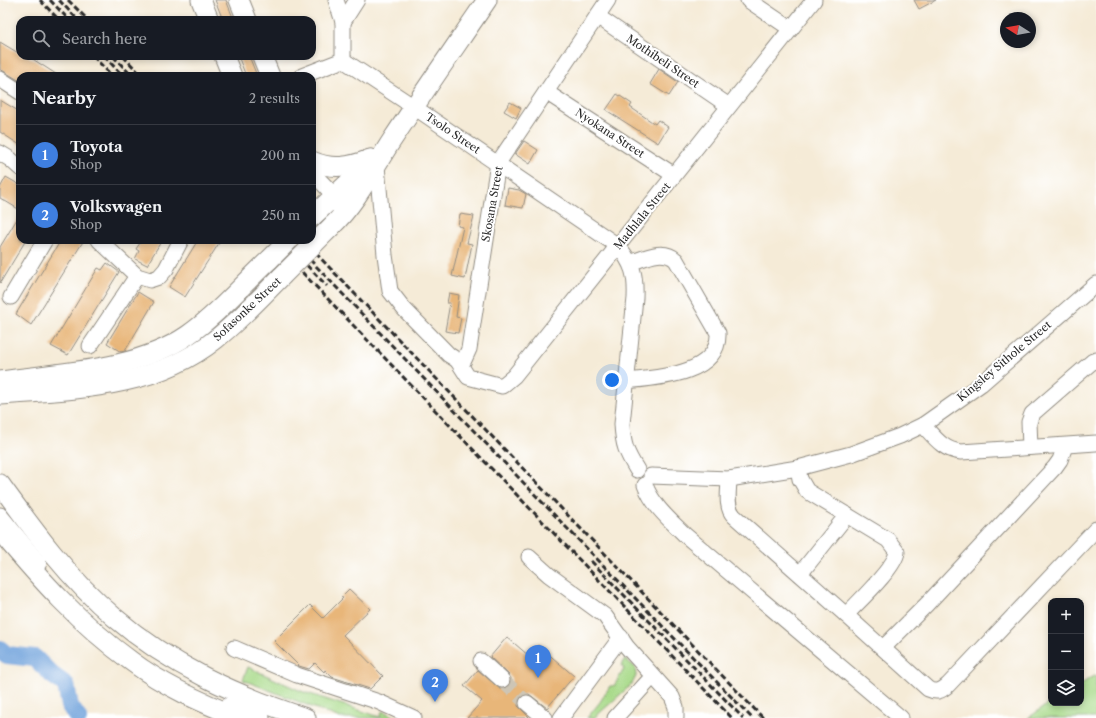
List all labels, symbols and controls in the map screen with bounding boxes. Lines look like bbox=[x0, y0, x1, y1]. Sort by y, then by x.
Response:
north arrow bbox=[1000, 12, 1036, 48]
search box bbox=[16, 16, 316, 60]
icon: search bbox=[30, 27, 52, 49]
text: Search here bbox=[62, 29, 147, 48]
street label: Mothibeli Street bbox=[624, 31, 702, 91]
text: Nearby bbox=[32, 88, 96, 108]
text: 2 results bbox=[249, 90, 300, 106]
street label: Nyokana Street bbox=[573, 105, 647, 161]
street label: Tsolo Street bbox=[423, 110, 483, 156]
text: Toyota bbox=[70, 137, 123, 156]
text: 1 bbox=[42, 147, 48, 163]
text: 200 m bbox=[260, 147, 300, 163]
text: Shop bbox=[70, 156, 102, 172]
street label: Skosana Street bbox=[478, 165, 506, 243]
street label: Madhlala Street bbox=[611, 179, 673, 252]
text: Volkswagen bbox=[70, 197, 162, 216]
text: 2 bbox=[41, 207, 49, 223]
text: 250 m bbox=[262, 207, 300, 223]
text: Shop bbox=[70, 216, 102, 232]
street label: Sofasonke Street bbox=[210, 274, 284, 344]
street label: Kingsley Sithole Street bbox=[954, 318, 1054, 404]
your location bbox=[602, 370, 622, 390]
map controls bbox=[1048, 598, 1084, 706]
button: + bbox=[1048, 598, 1084, 634]
button: − bbox=[1048, 634, 1084, 670]
pin: 1 bbox=[525, 645, 551, 678]
pin: 2 bbox=[422, 669, 448, 702]
button: layers bbox=[1048, 670, 1084, 706]

